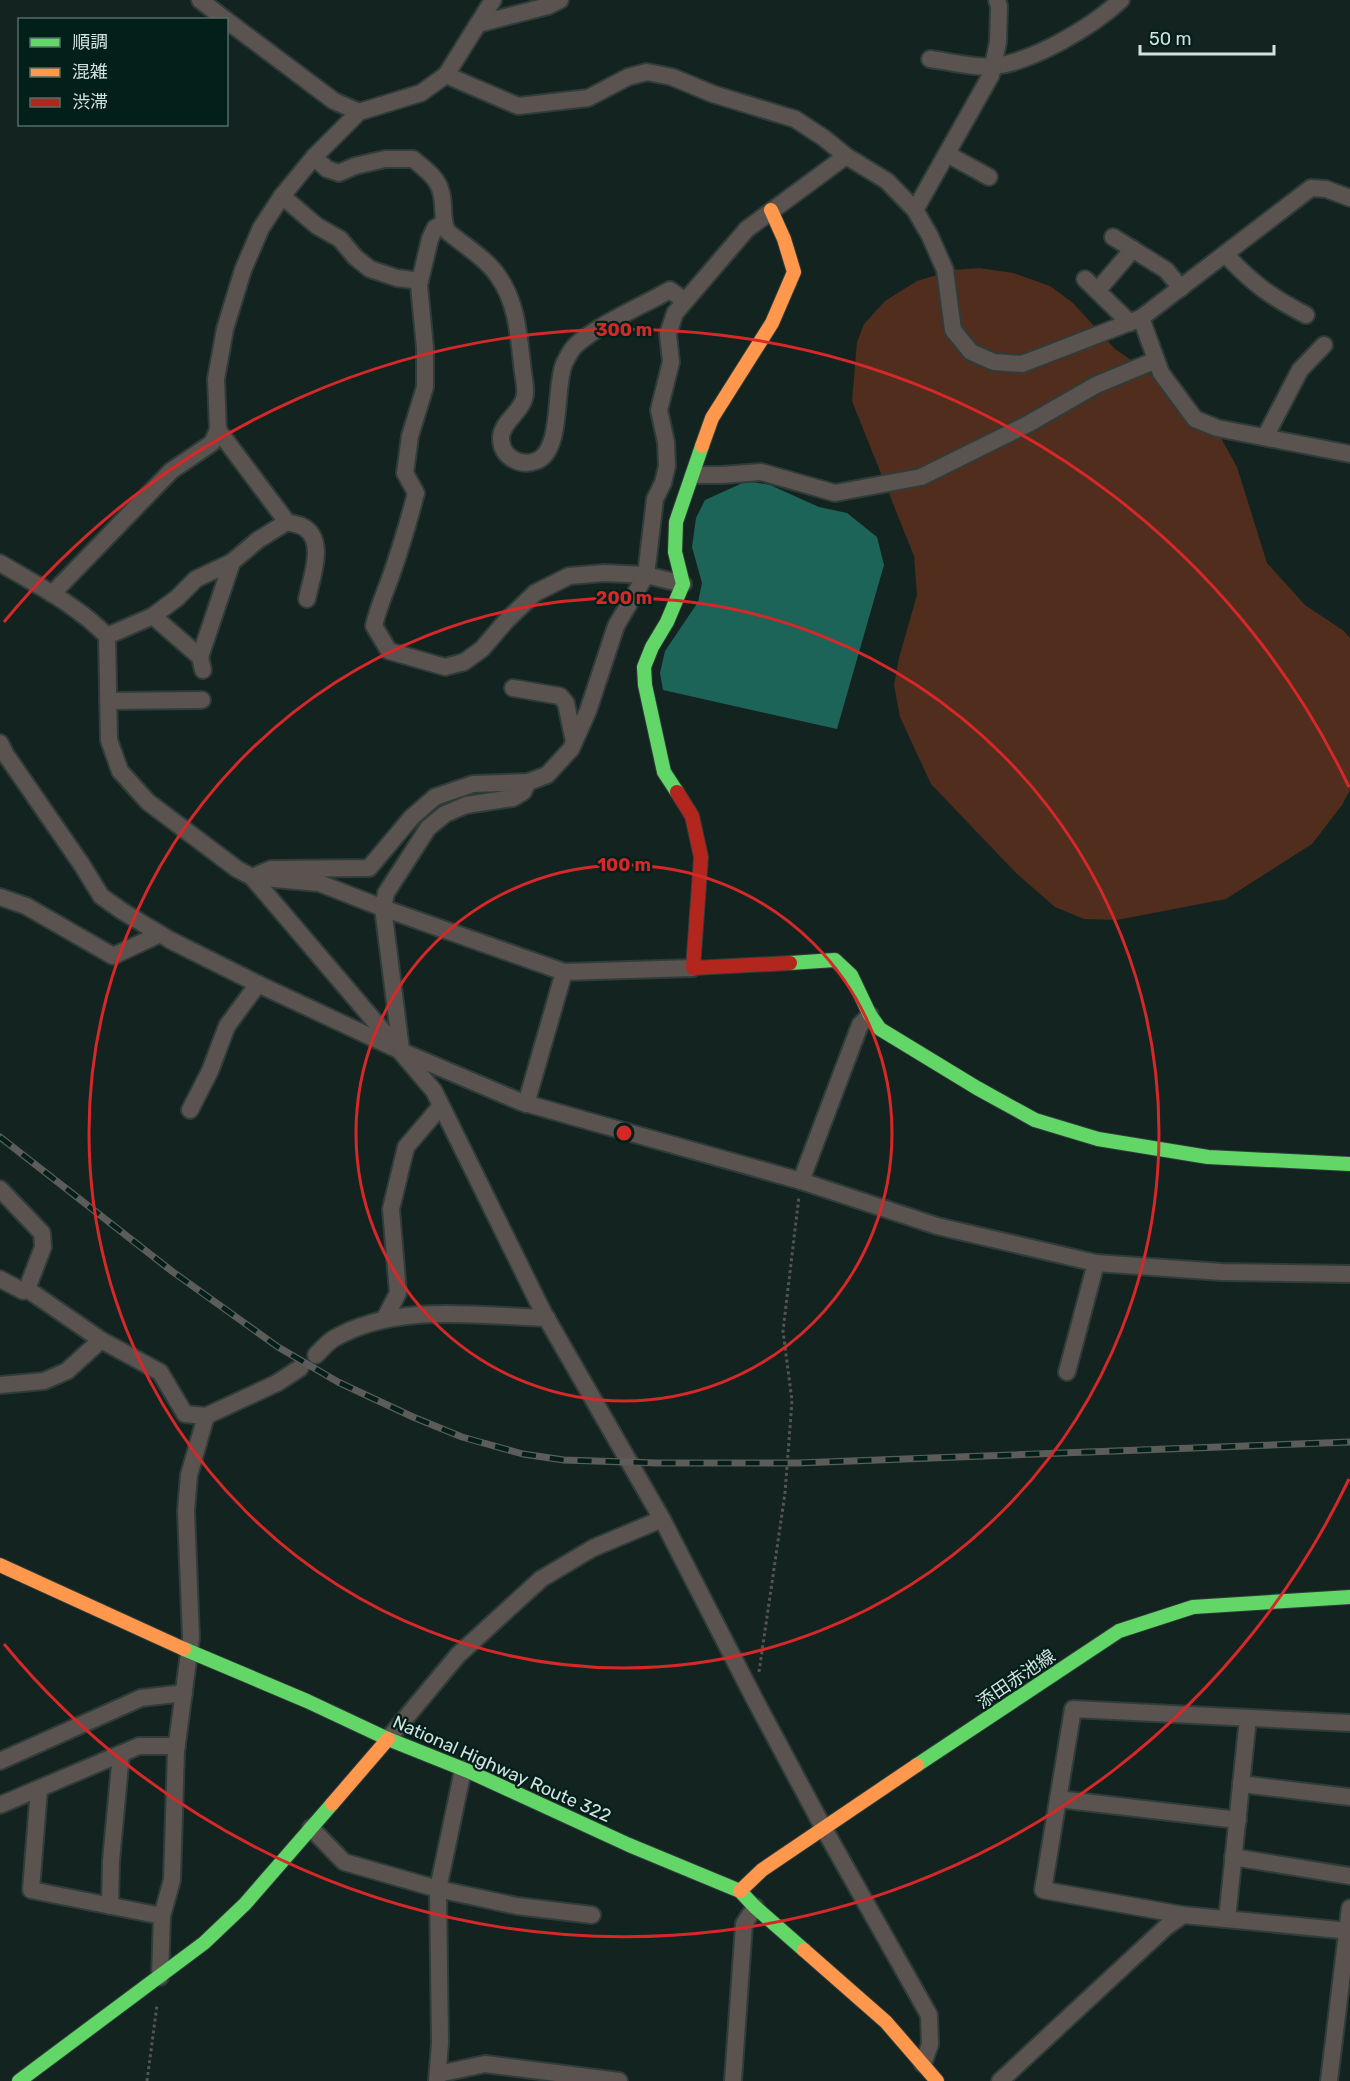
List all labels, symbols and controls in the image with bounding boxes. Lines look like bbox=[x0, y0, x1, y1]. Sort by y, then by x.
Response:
legend bbox=[18, 18, 228, 126]
scale bar bbox=[1140, 18, 1274, 56]
text: 50 m bbox=[1149, 28, 1192, 50]
text: 順調 bbox=[72, 31, 108, 53]
text: 混雑 bbox=[72, 61, 108, 83]
text: 渋滞 bbox=[72, 91, 108, 113]
text: 300 m bbox=[596, 319, 652, 341]
text: 200 m bbox=[596, 587, 652, 609]
text: 100 m bbox=[597, 854, 651, 876]
centre of rings bbox=[614, 1123, 634, 1143]
street label: 添田赤池線 bbox=[973, 1645, 1059, 1713]
street label: National Highway Route 322 bbox=[389, 1711, 615, 1827]

